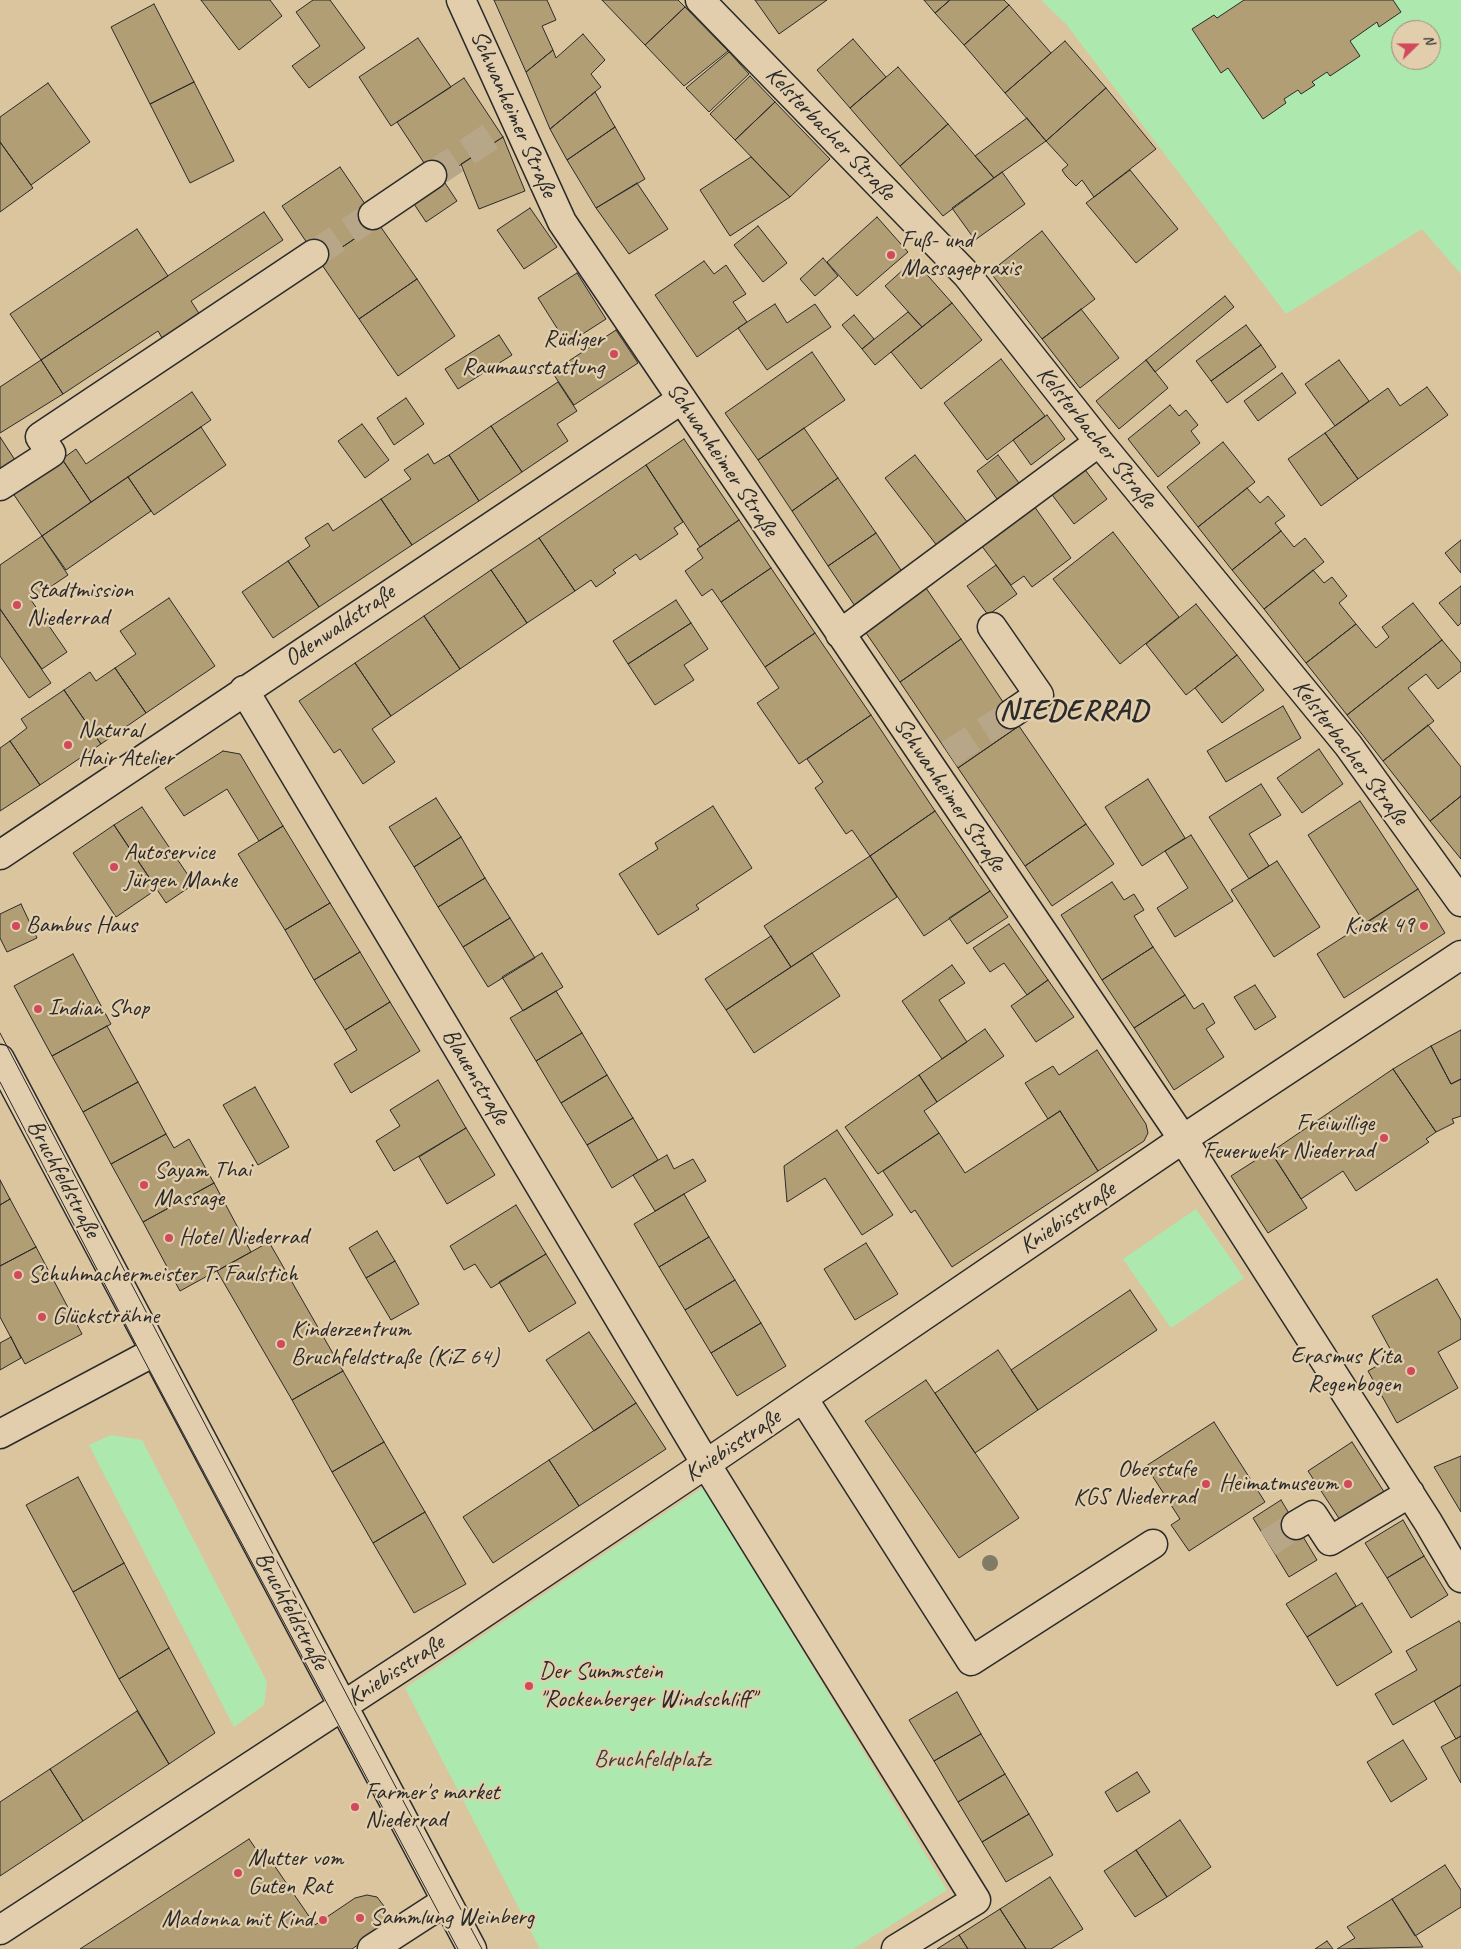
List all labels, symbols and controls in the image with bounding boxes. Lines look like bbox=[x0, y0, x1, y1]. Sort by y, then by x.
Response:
north arrow bbox=[1391, 20, 1441, 70]
street label: Schwanheimer Straße bbox=[463, 26, 563, 202]
text: N bbox=[1420, 32, 1439, 47]
street label: Kelsterbacher Straße bbox=[759, 61, 901, 207]
place label: Fuß- und Massagepraxis bbox=[901, 227, 1020, 283]
marker: Fuß- und Massagepraxis bbox=[885, 249, 897, 261]
place label: Rüdiger Raumausstattung bbox=[462, 326, 604, 382]
marker: Rüdiger Raumausstattung bbox=[608, 348, 620, 360]
street label: Kelsterbacher Straße bbox=[1030, 361, 1162, 515]
street label: Schwanheimer Straße bbox=[660, 377, 784, 543]
place label: Stadtmission Niederrad bbox=[27, 577, 133, 633]
street label: Odenwaldstraße bbox=[279, 578, 401, 674]
marker: Stadtmission Niederrad bbox=[11, 599, 23, 611]
street label: Kelsterbacher Straße bbox=[1286, 675, 1414, 831]
district label: NIEDERRAD bbox=[998, 694, 1150, 728]
street label: Schwanheimer Straße bbox=[887, 712, 1011, 878]
place label: Natural Hair Atelier bbox=[78, 717, 174, 773]
marker: Natural Hair Atelier bbox=[62, 739, 74, 751]
place label: Autoservice Jürgen Manke bbox=[124, 839, 237, 895]
marker: Autoservice Jürgen Manke bbox=[108, 861, 120, 873]
place label: Bambus Haus bbox=[26, 912, 137, 940]
place label: Kiosk 49 bbox=[1344, 912, 1414, 940]
marker: Bambus Haus bbox=[10, 920, 22, 932]
marker: Kiosk 49 bbox=[1418, 920, 1430, 932]
place label: Indian Shop bbox=[48, 995, 149, 1023]
marker: Indian Shop bbox=[32, 1003, 44, 1015]
street label: Blauenstraße bbox=[435, 1024, 515, 1130]
place label: Freiwillige Feuerwehr Niederrad bbox=[1203, 1110, 1374, 1166]
street label: Bruchfeldstraße bbox=[20, 1115, 106, 1243]
marker: Freiwillige Feuerwehr Niederrad bbox=[1378, 1132, 1390, 1144]
place label: Sayam Thai Massage bbox=[154, 1157, 251, 1213]
street label: Kniebisstraße bbox=[1014, 1175, 1122, 1261]
marker: Sayam Thai Massage bbox=[138, 1179, 150, 1191]
place label: Hotel Niederrad bbox=[179, 1224, 308, 1252]
marker: Hotel Niederrad bbox=[163, 1232, 175, 1244]
place label: Schuhmachermeister T. Faulstich bbox=[28, 1261, 298, 1289]
marker: Schuhmachermeister T. Faulstich bbox=[12, 1269, 24, 1281]
place label: Glücksträhne bbox=[52, 1303, 159, 1331]
marker: Glücksträhne bbox=[36, 1311, 48, 1323]
place label: Kinderzentrum Bruchfeldstraße (KiZ 64) bbox=[291, 1316, 499, 1372]
marker: Kinderzentrum Bruchfeldstraße (KiZ 64) bbox=[275, 1338, 287, 1350]
place label: Erasmus Kita Regenbogen bbox=[1291, 1343, 1401, 1399]
marker: Erasmus Kita Regenbogen bbox=[1405, 1365, 1417, 1377]
street label: Kniebisstraße bbox=[679, 1403, 787, 1489]
place label: Oberstufe KGS Niederrad bbox=[1073, 1456, 1196, 1512]
place label: Heimatmuseum bbox=[1219, 1470, 1338, 1498]
marker: Oberstufe KGS Niederrad bbox=[1200, 1478, 1212, 1490]
marker: Heimatmuseum bbox=[1342, 1478, 1354, 1490]
street label: Bruchfeldstraße bbox=[248, 1547, 334, 1675]
street label: Kniebisstraße bbox=[342, 1629, 450, 1713]
place label: Der Summstein "Rockenberger Windschliff" bbox=[539, 1658, 756, 1714]
marker: Der Summstein "Rockenberger Windschliff" bbox=[523, 1680, 535, 1692]
park label: Bruchfeldplatz bbox=[594, 1746, 710, 1774]
place label: Farmer's market Niederrad bbox=[365, 1779, 499, 1835]
marker: Farmer's market Niederrad bbox=[349, 1801, 361, 1813]
place label: Mutter vom Guten Rat bbox=[248, 1845, 343, 1901]
marker: Mutter vom Guten Rat bbox=[232, 1867, 244, 1879]
place label: Sammlung Weinberg bbox=[370, 1904, 534, 1932]
place label: Madonna mit Kind bbox=[161, 1906, 313, 1934]
marker: Sammlung Weinberg bbox=[354, 1912, 366, 1924]
marker: Madonna mit Kind bbox=[317, 1914, 329, 1926]

